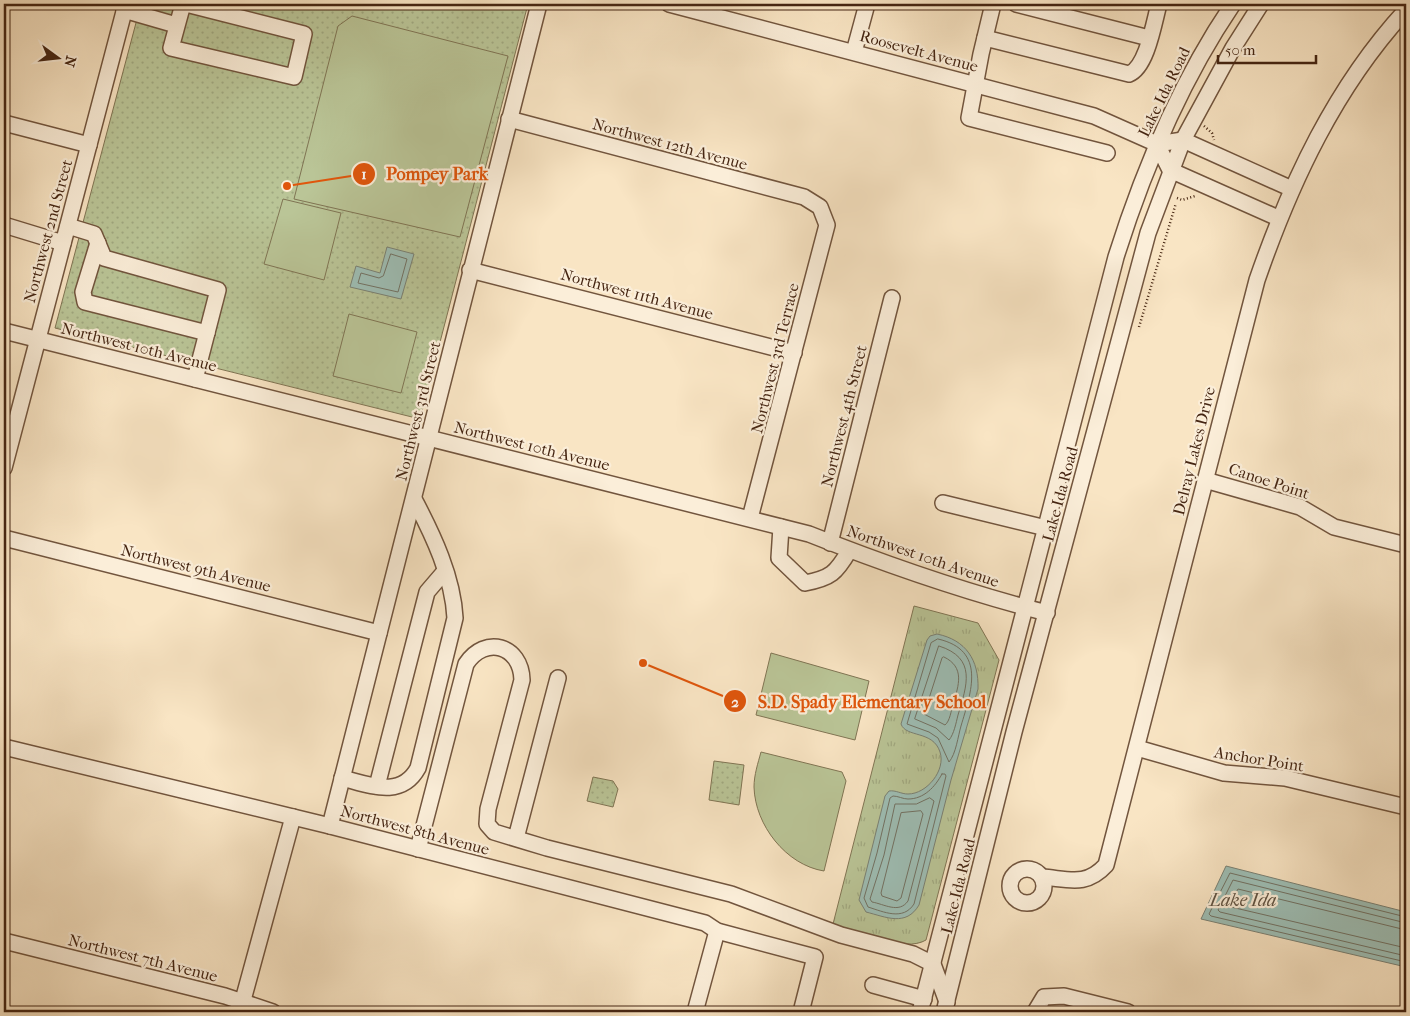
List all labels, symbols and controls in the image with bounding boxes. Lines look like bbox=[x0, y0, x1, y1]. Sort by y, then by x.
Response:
street label: Roosevelt Avenue bbox=[858, 26, 980, 76]
north arrow bbox=[32, 32, 82, 82]
scale bar bbox=[1218, 32, 1315, 64]
text: 50 m bbox=[1225, 41, 1256, 59]
street label: Lake Ida Road bbox=[1134, 44, 1194, 140]
text: N bbox=[60, 54, 80, 69]
street label: Northwest 12th Avenue bbox=[591, 114, 750, 174]
street label: Northwest 2nd Street bbox=[20, 157, 76, 305]
callout: Pompey Park bbox=[351, 157, 498, 190]
text: Pompey Park bbox=[386, 164, 489, 185]
text: 1 bbox=[361, 165, 367, 183]
street label: Northwest 11th Avenue bbox=[559, 265, 715, 323]
street label: Northwest 3rd Terrace bbox=[747, 281, 803, 435]
street label: Northwest 10th Avenue bbox=[59, 318, 219, 376]
street label: Northwest 3rd Street bbox=[391, 339, 445, 483]
street label: Northwest 4th Street bbox=[817, 343, 871, 489]
street label: Delray Lakes Drive bbox=[1169, 385, 1219, 517]
street label: Northwest 10th Avenue bbox=[452, 417, 612, 475]
street label: Lake Ida Road bbox=[1038, 444, 1082, 544]
street label: Canoe Point bbox=[1226, 459, 1312, 503]
street label: Northwest 10th Avenue bbox=[844, 521, 1002, 591]
street label: Northwest 9th Avenue bbox=[119, 540, 273, 596]
callout: S.D. Spady Elementary School bbox=[722, 685, 996, 718]
text: S.D. Spady Elementary School bbox=[758, 692, 987, 713]
text: 2 bbox=[731, 693, 739, 711]
street label: Anchor Point bbox=[1212, 742, 1306, 776]
street label: Northwest 8th Avenue bbox=[338, 801, 492, 859]
street label: Lake Ida Road bbox=[937, 836, 979, 936]
water label: Lake Ida bbox=[1208, 890, 1276, 911]
street label: Northwest 7th Avenue bbox=[66, 930, 220, 986]

